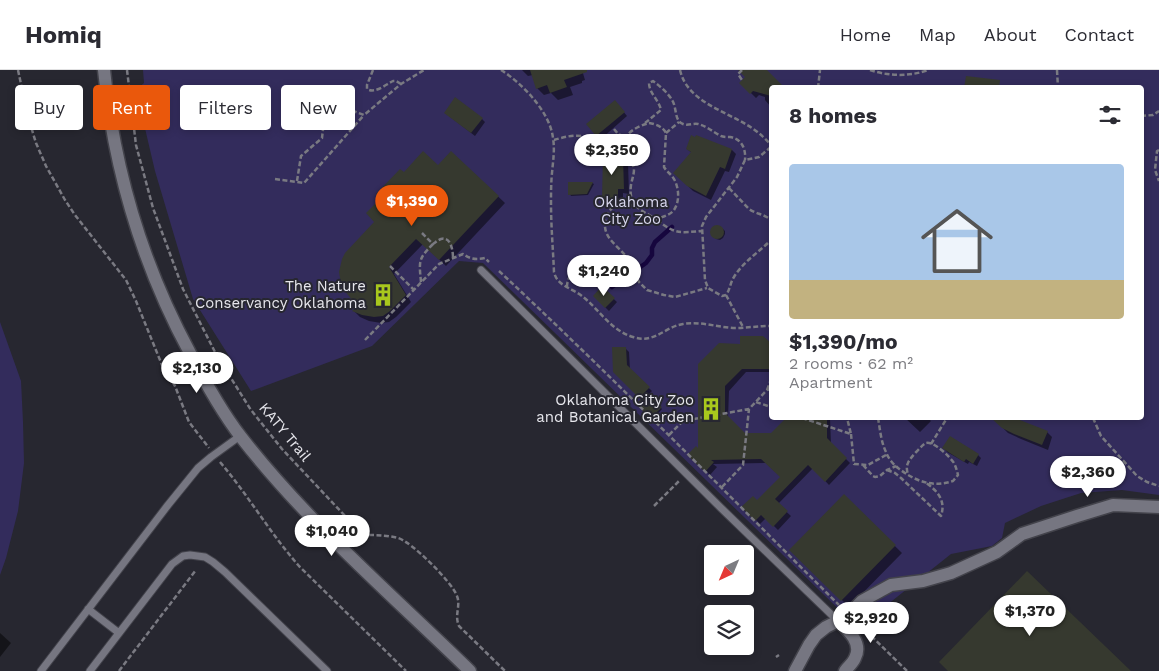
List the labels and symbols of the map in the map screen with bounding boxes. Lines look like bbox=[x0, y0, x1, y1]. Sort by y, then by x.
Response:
pin: $2,350 bbox=[571, 134, 653, 176]
pin: $1,390 bbox=[371, 184, 453, 227]
park label: Oklahoma City Zoo bbox=[594, 193, 668, 228]
pin: $1,240 bbox=[563, 254, 645, 297]
place label: The Nature Conservancy Oklahoma bbox=[195, 277, 367, 312]
building icon: The Nature Conservancy Oklahoma bbox=[370, 282, 396, 308]
pin: $2,130 bbox=[156, 352, 238, 394]
place label: Oklahoma City Zoo and Botanical Garden bbox=[536, 391, 694, 426]
building icon: Oklahoma City Zoo and Botanical Garden bbox=[698, 396, 724, 422]
street label: KATY Trail bbox=[255, 399, 315, 465]
pin: $2,360 bbox=[1047, 456, 1129, 498]
pin: $1,040 bbox=[291, 514, 373, 557]
north arrow bbox=[704, 545, 754, 595]
pin: $1,370 bbox=[989, 594, 1071, 637]
pin: $2,920 bbox=[830, 602, 912, 644]

